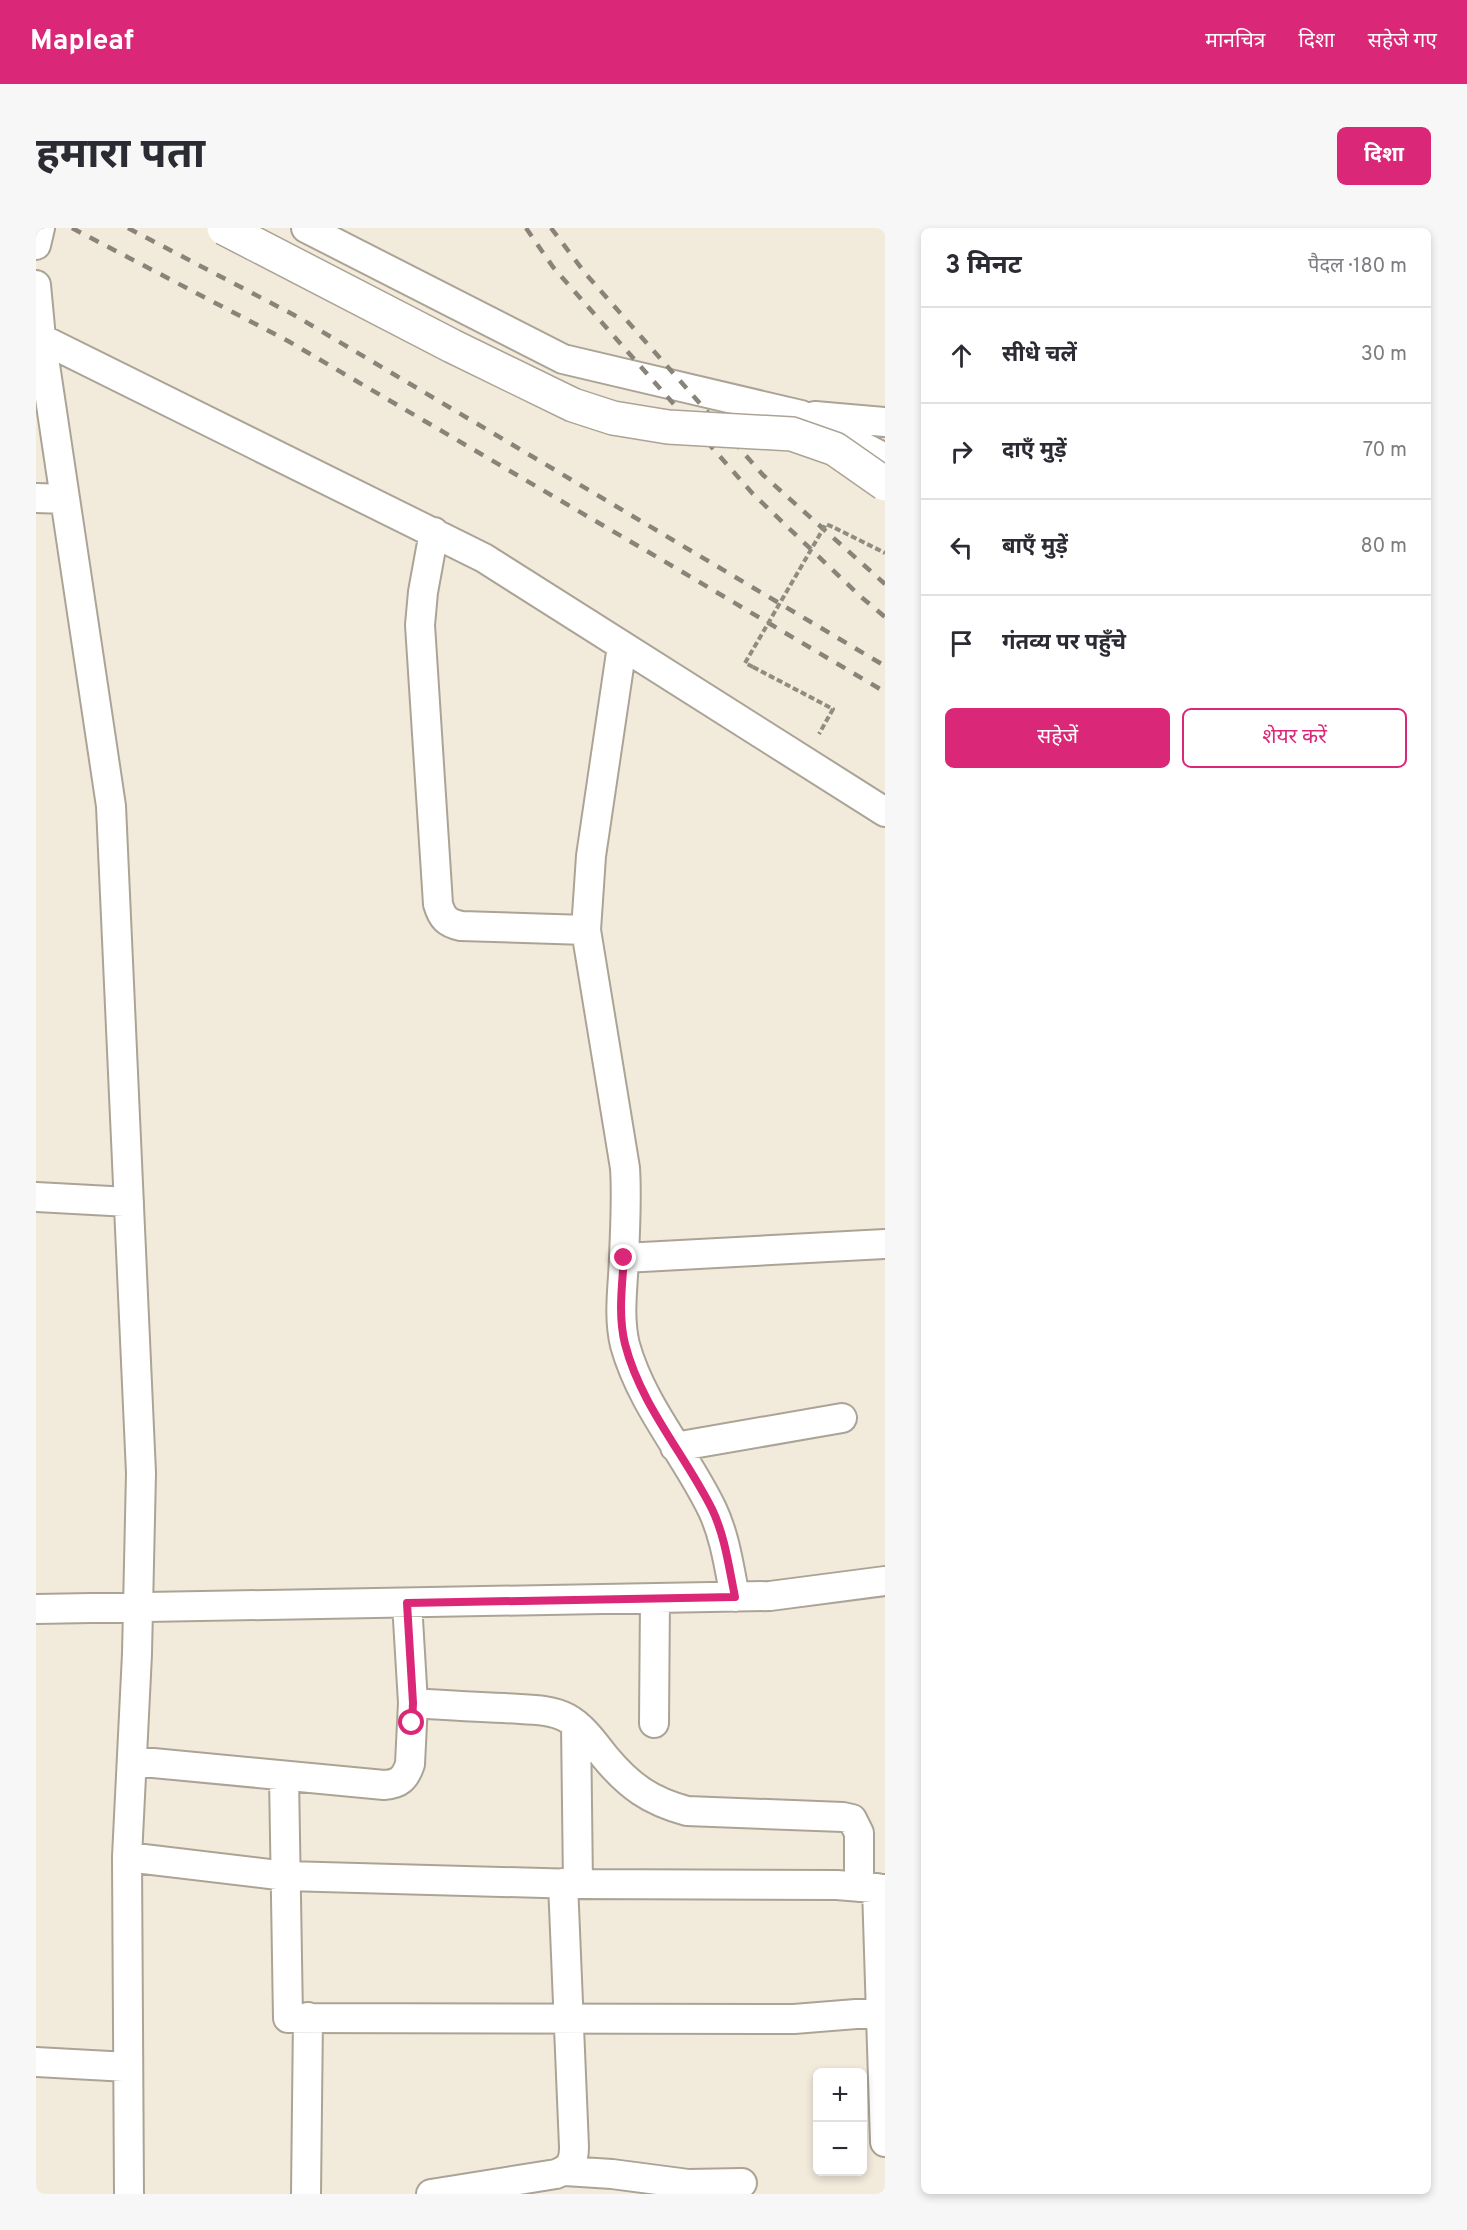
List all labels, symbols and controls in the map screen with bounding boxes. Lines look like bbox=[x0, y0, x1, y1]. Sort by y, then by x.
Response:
text: Mapleaf bbox=[30, 24, 134, 60]
text: मानचित्र bbox=[1205, 28, 1265, 55]
text: दिशा bbox=[1298, 28, 1335, 55]
text: सहेजे गए bbox=[1368, 28, 1437, 55]
button: दिशा bbox=[1337, 127, 1431, 185]
text: हमारा पता bbox=[36, 130, 205, 183]
text: 3 मिनट bbox=[945, 250, 1022, 283]
text: पैदल · 180 m bbox=[1308, 254, 1407, 280]
icon: ahead bbox=[945, 339, 978, 372]
text: सीधे चलें bbox=[1002, 342, 1077, 369]
text: 30 m bbox=[1361, 342, 1407, 368]
icon: right bbox=[945, 435, 978, 468]
text: दाएँ मुड़ें bbox=[1002, 438, 1067, 465]
text: 70 m bbox=[1363, 438, 1407, 464]
icon: left bbox=[945, 531, 978, 564]
text: बाएँ मुड़ें bbox=[1002, 534, 1068, 561]
text: 80 m bbox=[1361, 534, 1407, 560]
icon: arrive bbox=[945, 627, 978, 660]
text: गंतव्य पर पहुँचे bbox=[1002, 630, 1126, 657]
button: सहेजें bbox=[945, 708, 1170, 768]
button: शेयर करें bbox=[1182, 708, 1407, 768]
route end bbox=[610, 1244, 636, 1270]
route start bbox=[398, 1709, 424, 1735]
map controls bbox=[813, 2068, 867, 2176]
button: + bbox=[813, 2068, 867, 2122]
button: − bbox=[813, 2122, 867, 2176]

